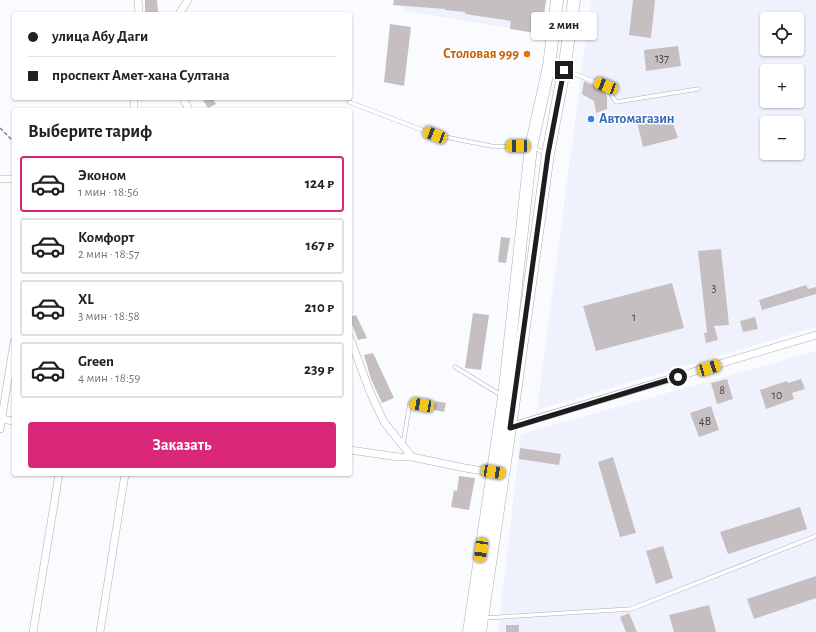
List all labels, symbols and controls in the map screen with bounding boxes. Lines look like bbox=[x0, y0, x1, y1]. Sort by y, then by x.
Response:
callout: 2 мин bbox=[531, 12, 597, 40]
map controls bbox=[760, 12, 804, 160]
button: locate bbox=[760, 12, 804, 56]
text: 2 мин bbox=[549, 19, 579, 32]
text: улица Абу Даги bbox=[52, 29, 148, 44]
place label: Столовая 999 bbox=[443, 47, 519, 61]
marker: Столовая 999 bbox=[522, 49, 532, 59]
house number: 137 bbox=[655, 52, 669, 64]
route end bbox=[555, 61, 573, 79]
button: + bbox=[760, 64, 804, 108]
text: проспект Амет-хана Султана bbox=[52, 68, 230, 83]
car bbox=[593, 76, 619, 96]
place label: Автомагазин bbox=[599, 112, 675, 126]
marker: Автомагазин bbox=[586, 114, 596, 124]
button: − bbox=[760, 116, 804, 160]
text: Выберите тариф bbox=[28, 123, 152, 141]
car bbox=[422, 125, 448, 145]
car bbox=[506, 140, 530, 152]
icon: car bbox=[30, 166, 66, 202]
text: Эконом bbox=[78, 168, 126, 183]
text: 124 ₽ bbox=[305, 176, 334, 191]
text: 1 мин · 18:56 bbox=[78, 186, 139, 199]
icon: car bbox=[30, 228, 66, 264]
text: Комфорт bbox=[78, 230, 134, 245]
text: 167 ₽ bbox=[306, 238, 334, 253]
text: 2 мин · 18:57 bbox=[78, 248, 139, 261]
house number: 3 bbox=[712, 282, 717, 294]
icon: car bbox=[30, 290, 66, 326]
text: XL bbox=[78, 292, 94, 307]
text: 210 ₽ bbox=[304, 300, 334, 315]
text: 3 мин · 18:58 bbox=[78, 310, 140, 323]
house number: 1 bbox=[632, 311, 636, 323]
icon: car bbox=[30, 352, 66, 388]
text: Green bbox=[78, 354, 114, 369]
car bbox=[696, 359, 722, 377]
text: 239 ₽ bbox=[304, 362, 334, 377]
route start bbox=[669, 368, 687, 386]
text: 4 мин · 18:59 bbox=[78, 372, 140, 385]
house number: 8 bbox=[719, 384, 725, 396]
house number: 10 bbox=[772, 389, 782, 401]
car bbox=[409, 397, 435, 413]
house number: 4В bbox=[699, 415, 711, 427]
button: Заказать bbox=[28, 422, 336, 468]
car bbox=[480, 464, 506, 480]
car bbox=[473, 537, 489, 563]

